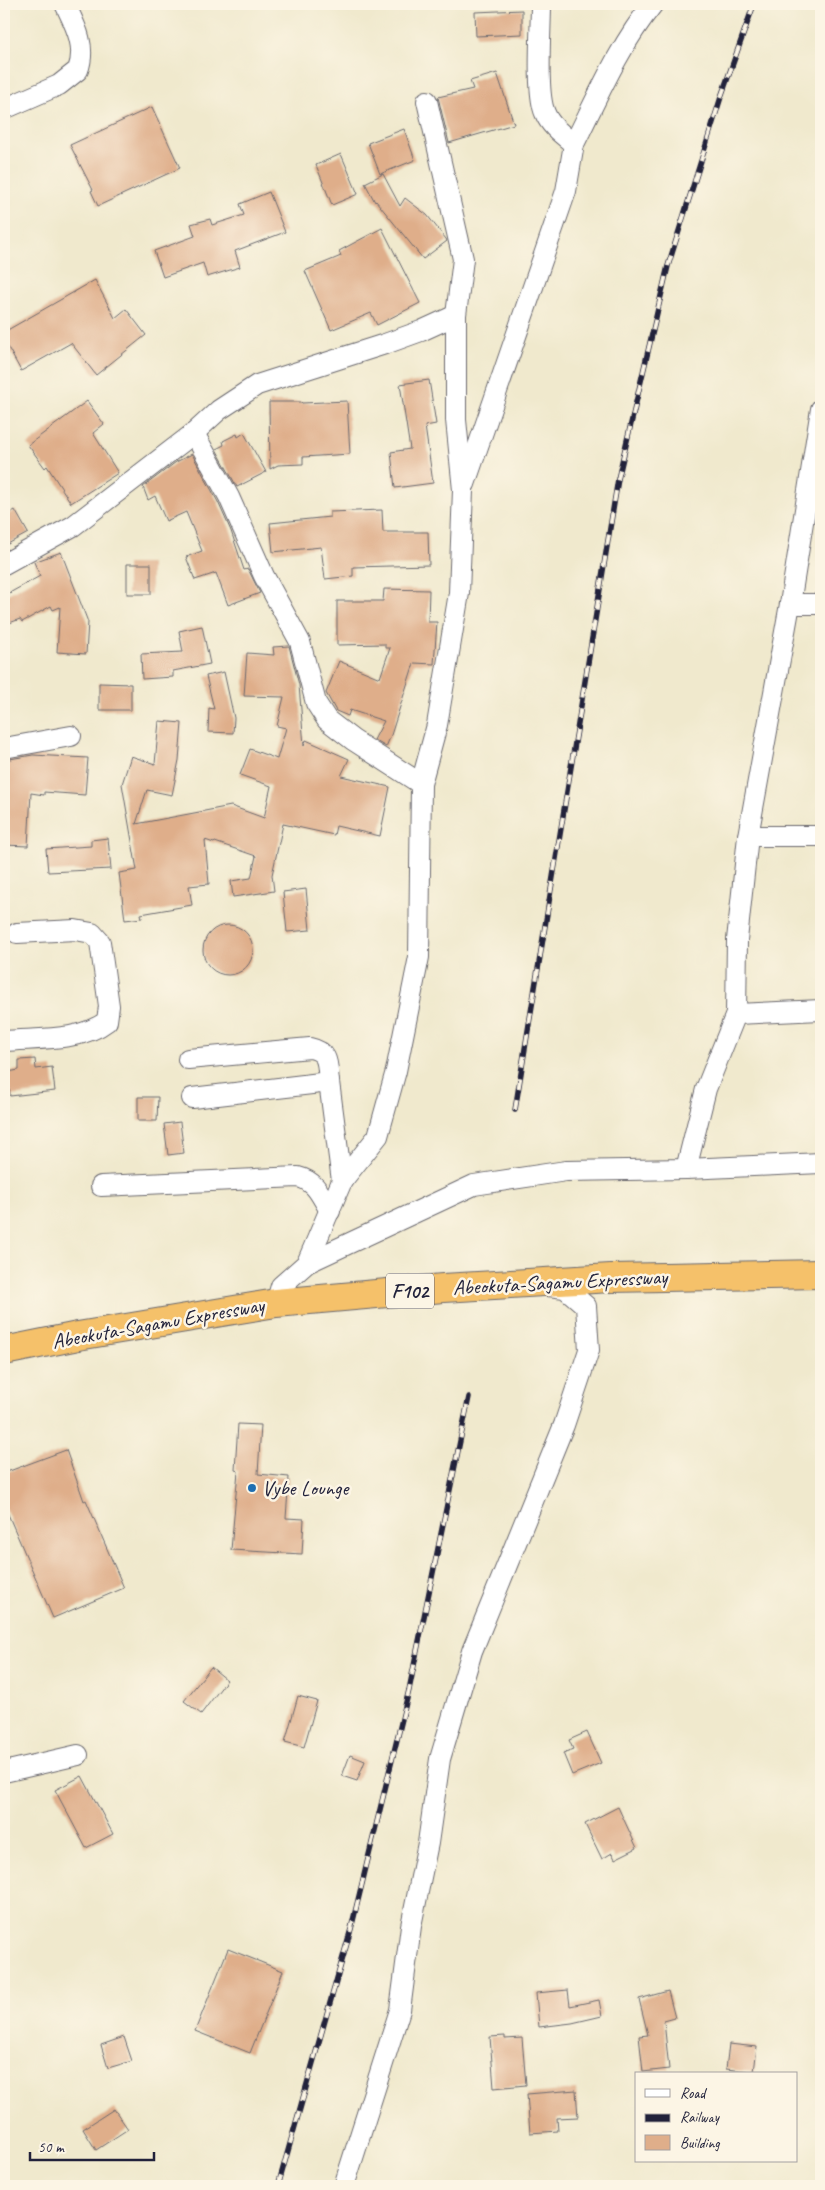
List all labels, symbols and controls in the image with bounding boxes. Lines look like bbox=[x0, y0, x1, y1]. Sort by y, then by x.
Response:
street label: Abeokuta-Sagamu Expressway bbox=[452, 1263, 670, 1301]
road number: F102 bbox=[386, 1274, 434, 1308]
street label: Abeokuta-Sagamu Expressway bbox=[50, 1291, 268, 1354]
place label: Vybe Lounge bbox=[262, 1475, 351, 1501]
marker: Vybe Lounge bbox=[246, 1482, 258, 1494]
legend bbox=[635, 2072, 798, 2162]
text: Road bbox=[680, 2084, 707, 2103]
text: Railway bbox=[680, 2108, 721, 2127]
scale bar bbox=[30, 2130, 154, 2162]
text: Building bbox=[680, 2134, 720, 2153]
text: 50 m bbox=[38, 2138, 65, 2157]

